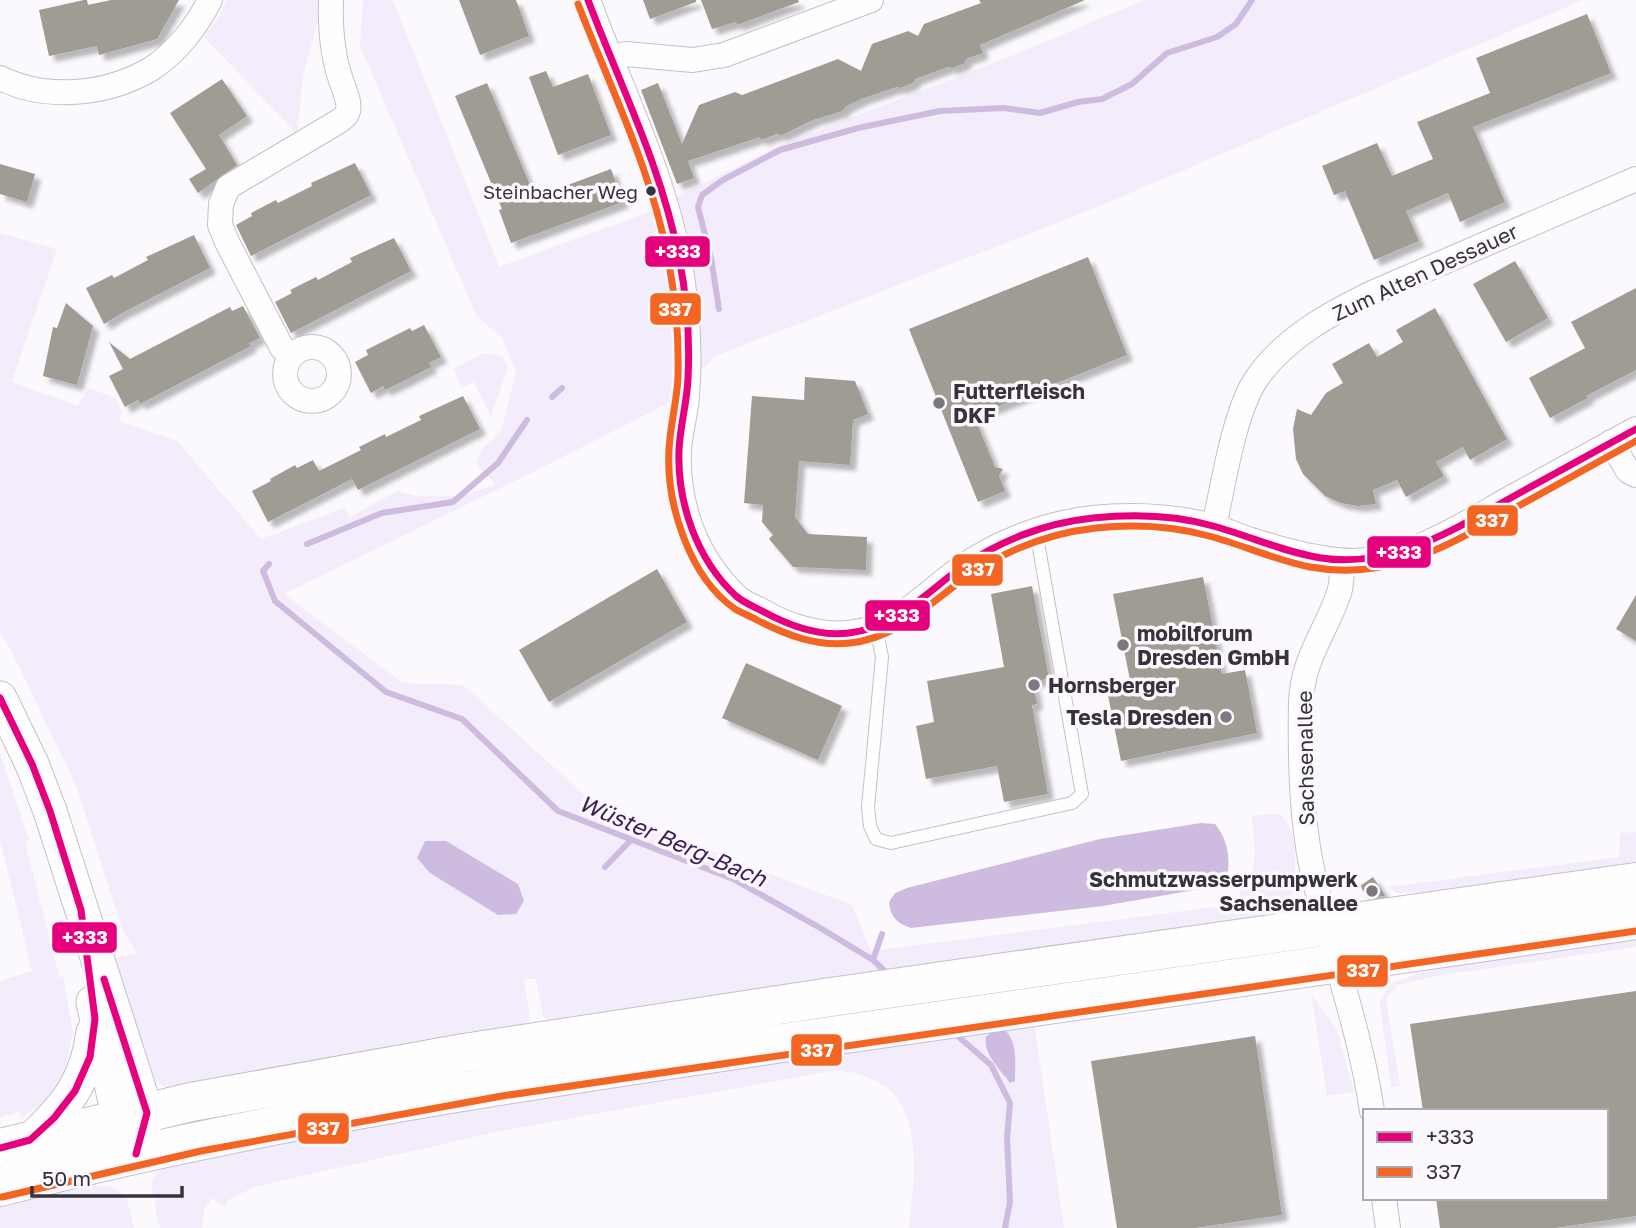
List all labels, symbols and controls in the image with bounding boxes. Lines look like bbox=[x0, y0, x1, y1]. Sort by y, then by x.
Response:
place label: Steinbacher Weg bbox=[483, 180, 638, 203]
marker: Steinbacher Weg bbox=[644, 184, 658, 198]
street label: Zum Alten Dessauer bbox=[1328, 218, 1522, 326]
line badge: +333 bbox=[644, 235, 711, 268]
text: +333 bbox=[655, 239, 701, 262]
line badge: 337 bbox=[649, 292, 702, 326]
text: 337 bbox=[658, 297, 692, 320]
place label: Futterfleisch DKF bbox=[953, 378, 1085, 428]
marker: Futterfleisch DKF bbox=[931, 395, 947, 411]
line badge: 337 bbox=[1466, 504, 1519, 537]
text: 337 bbox=[1475, 508, 1509, 531]
line badge: +333 bbox=[1366, 535, 1432, 569]
text: +333 bbox=[1376, 540, 1422, 563]
line badge: 337 bbox=[951, 553, 1004, 587]
text: 337 bbox=[961, 557, 995, 580]
line badge: +333 bbox=[864, 599, 931, 632]
text: +333 bbox=[874, 603, 920, 626]
place label: mobilforum Dresden GmbH bbox=[1137, 620, 1290, 670]
marker: mobilforum Dresden GmbH bbox=[1115, 637, 1131, 653]
place label: Hornsberger bbox=[1048, 672, 1176, 698]
marker: Hornsberger bbox=[1026, 677, 1042, 693]
street label: Sachsenallee bbox=[1291, 690, 1319, 826]
place label: Tesla Dresden bbox=[1066, 704, 1212, 730]
marker: Tesla Dresden bbox=[1218, 709, 1234, 725]
water label: Wüster Berg-Bach bbox=[575, 788, 772, 892]
place label: Schmutzwasserpumpwerk Sachsenallee bbox=[1089, 866, 1358, 916]
marker: Schmutzwasserpumpwerk Sachsenallee bbox=[1364, 883, 1380, 899]
line badge: +333 bbox=[51, 921, 118, 954]
text: +333 bbox=[62, 925, 108, 948]
line badge: 337 bbox=[1336, 954, 1389, 988]
text: 337 bbox=[1346, 958, 1380, 981]
line badge: 337 bbox=[790, 1033, 843, 1067]
text: 337 bbox=[800, 1038, 834, 1061]
legend bbox=[1363, 1109, 1608, 1200]
line badge: 337 bbox=[297, 1112, 350, 1145]
text: 337 bbox=[306, 1116, 340, 1139]
text: +333 bbox=[1426, 1123, 1474, 1149]
scale bar bbox=[32, 1154, 182, 1198]
text: 337 bbox=[1426, 1158, 1462, 1184]
text: 50 m bbox=[42, 1165, 91, 1191]

